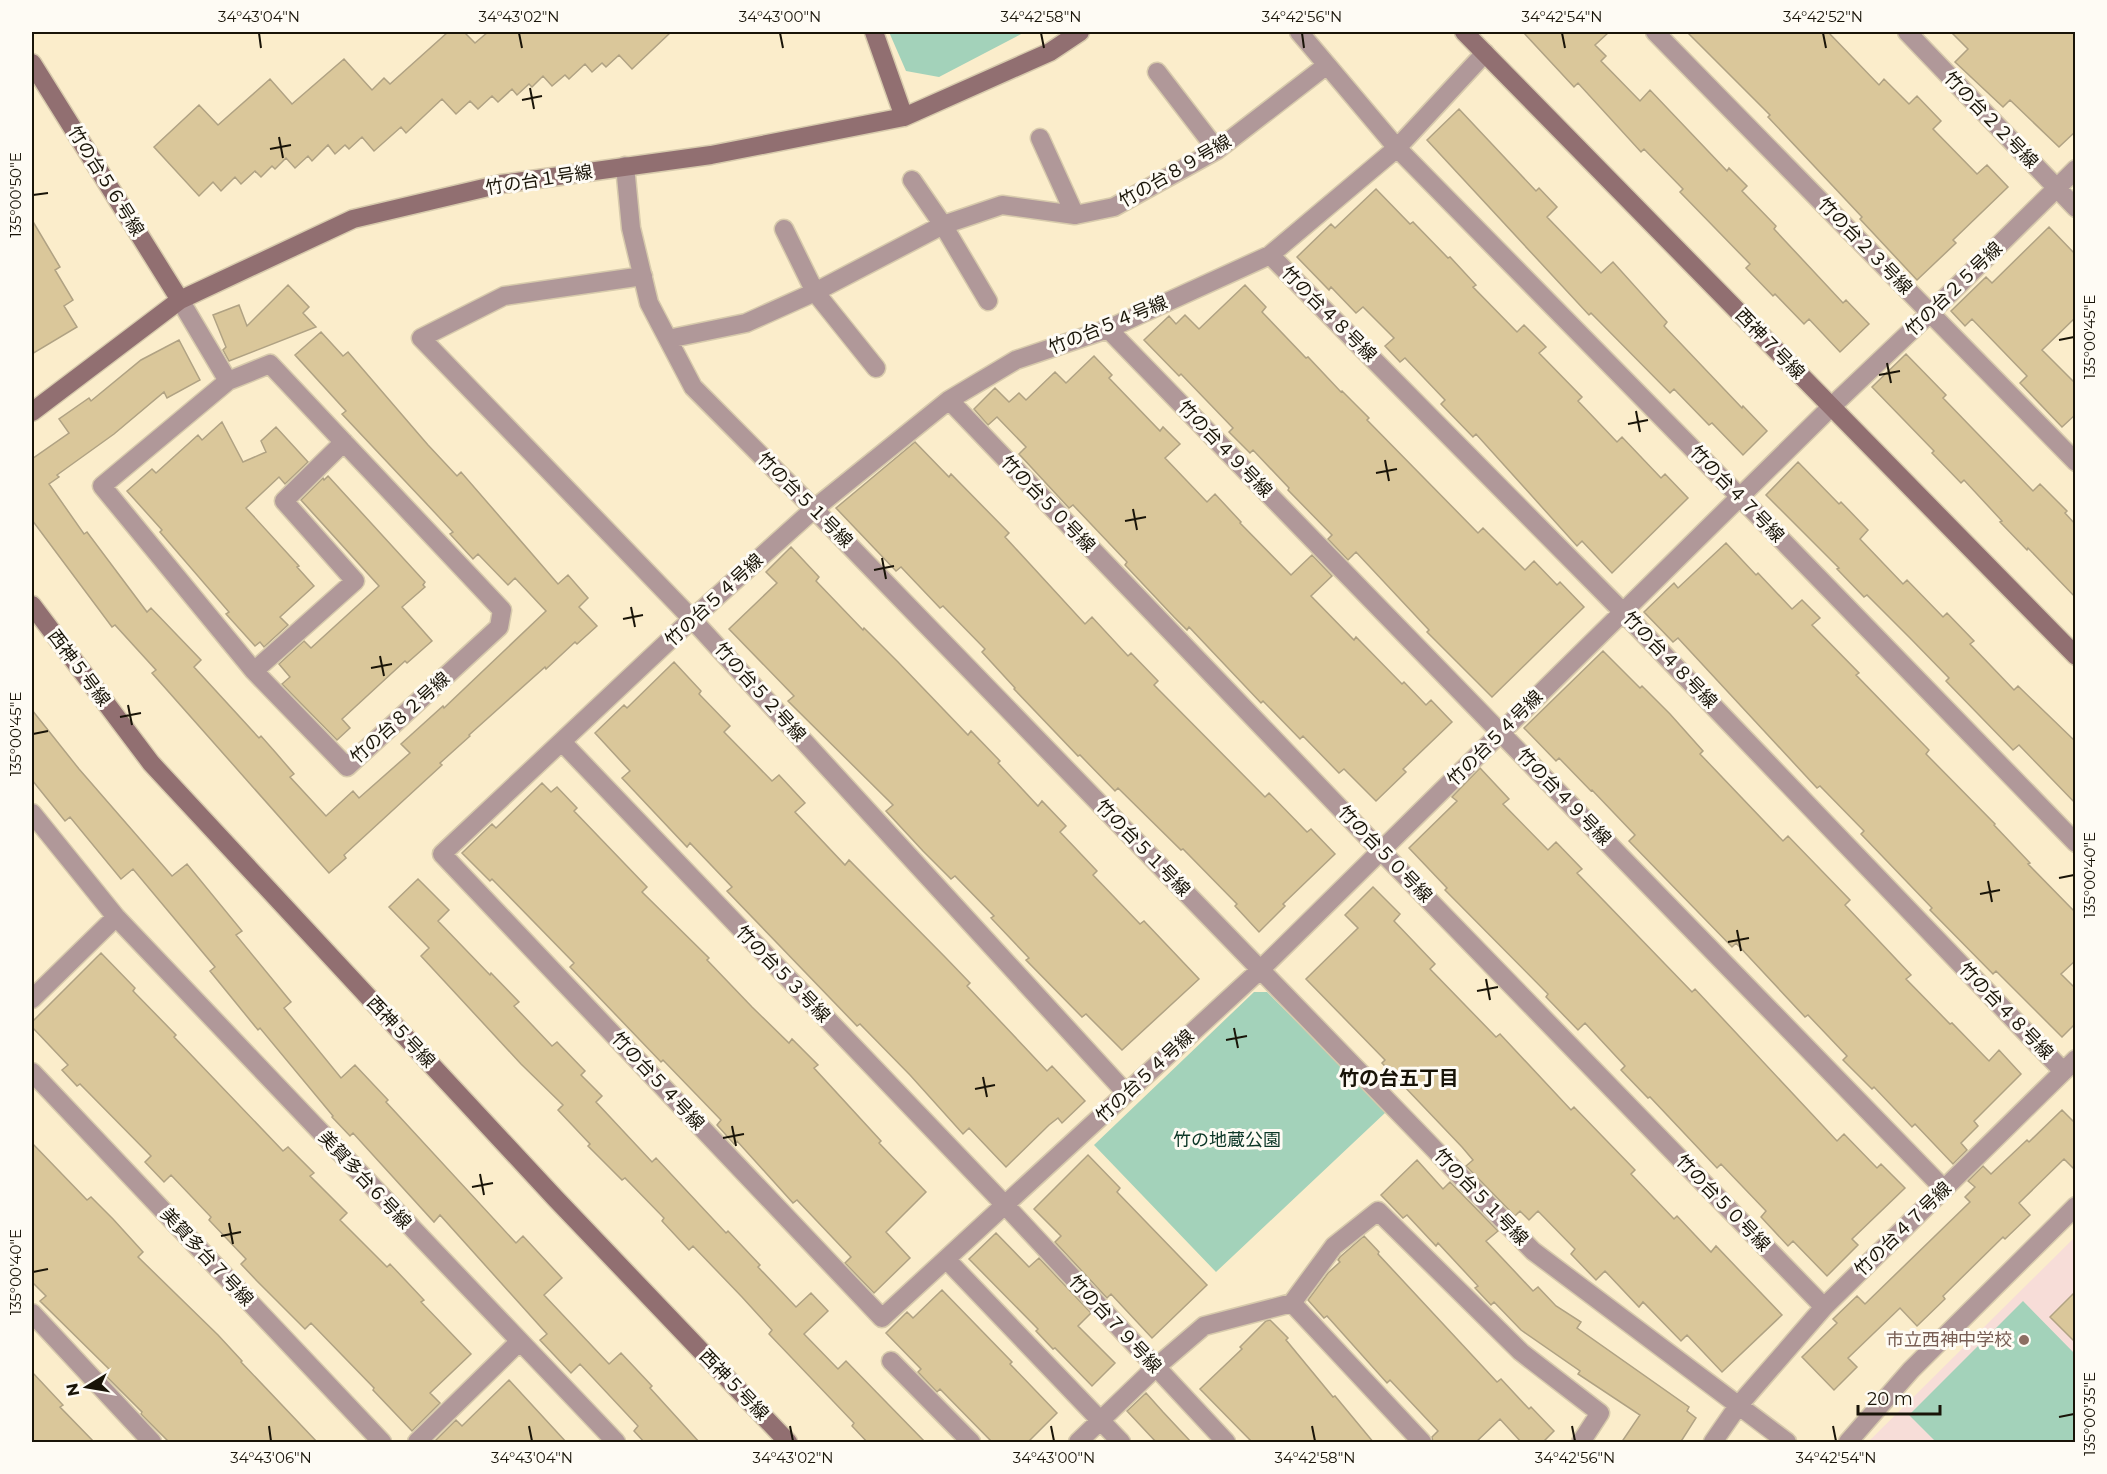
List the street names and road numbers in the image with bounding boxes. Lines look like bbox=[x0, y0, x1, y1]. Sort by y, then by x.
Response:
street label: 竹の台２２号線 bbox=[1939, 67, 2043, 173]
street label: 竹の台５６号線 bbox=[63, 122, 149, 240]
street label: 竹の台８９号線 bbox=[1115, 130, 1235, 212]
street label: 竹の台１号線 bbox=[484, 161, 594, 199]
street label: 竹の台２３号線 bbox=[1813, 193, 1917, 299]
street label: 竹の台２５号線 bbox=[1901, 237, 2007, 341]
street label: 竹の台４８号線 bbox=[1277, 262, 1381, 366]
street label: 竹の台５４号線 bbox=[1045, 291, 1171, 359]
street label: 西神７号線 bbox=[1731, 304, 1809, 384]
street label: 竹の台４９号線 bbox=[1173, 396, 1277, 502]
street label: 竹の台４７号線 bbox=[1685, 441, 1789, 547]
street label: 竹の台５１号線 bbox=[753, 448, 857, 552]
street label: 竹の台５０号線 bbox=[996, 451, 1100, 557]
street label: 竹の台５４号線 bbox=[660, 549, 768, 651]
street label: 竹の台４８号線 bbox=[1618, 607, 1722, 713]
street label: 西神５号線 bbox=[43, 625, 115, 711]
street label: 竹の台５２号線 bbox=[710, 638, 810, 746]
street label: 竹の台８２号線 bbox=[346, 668, 454, 768]
street label: 竹の台５４号線 bbox=[1443, 686, 1547, 790]
street label: 竹の台４９号線 bbox=[1512, 744, 1616, 850]
street label: 竹の台５１号線 bbox=[1091, 795, 1195, 901]
street label: 竹の台５０号線 bbox=[1333, 801, 1437, 907]
street label: 竹の台５３号線 bbox=[731, 921, 835, 1027]
street label: 竹の台４８号線 bbox=[1954, 958, 2058, 1064]
street label: 西神５号線 bbox=[362, 992, 440, 1072]
street label: 竹の台５４号線 bbox=[1091, 1025, 1199, 1127]
street label: 竹の台５４号線 bbox=[607, 1027, 709, 1135]
street label: 美賀多台６号線 bbox=[314, 1126, 416, 1234]
street label: 竹の台５１号線 bbox=[1429, 1144, 1533, 1250]
street label: 竹の台５０号線 bbox=[1671, 1150, 1775, 1256]
street label: 竹の台４７号線 bbox=[1850, 1177, 1956, 1281]
street label: 美賀多台７号線 bbox=[156, 1203, 258, 1311]
street label: 竹の台７９号線 bbox=[1064, 1270, 1166, 1378]
street label: 西神５号線 bbox=[695, 1345, 773, 1425]

